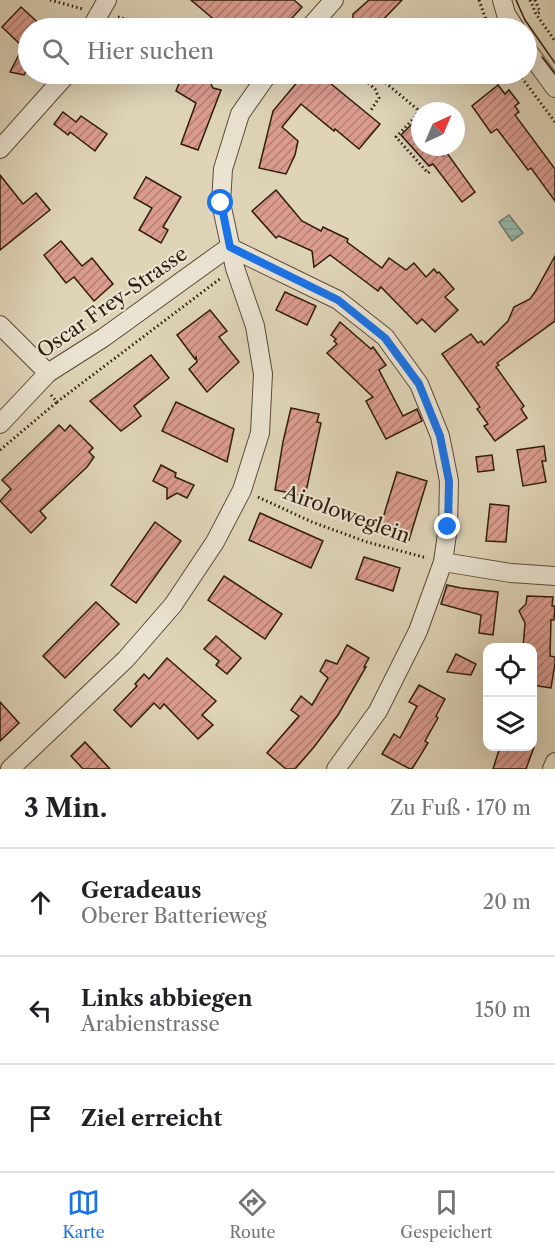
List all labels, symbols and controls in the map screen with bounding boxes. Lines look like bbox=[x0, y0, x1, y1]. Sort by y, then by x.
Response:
search box bbox=[18, 18, 537, 84]
icon: search bbox=[39, 35, 72, 68]
text: Hier suchen bbox=[87, 38, 214, 65]
north arrow bbox=[411, 102, 465, 156]
route start bbox=[207, 189, 233, 215]
street label: Oscar Frey-Strasse bbox=[32, 241, 192, 363]
street label: Airoloweglein bbox=[280, 480, 414, 548]
route end bbox=[434, 513, 460, 539]
map controls bbox=[483, 643, 537, 751]
button: locate bbox=[483, 643, 537, 697]
button: layers bbox=[483, 697, 537, 751]
text: 3 Min. bbox=[24, 792, 107, 824]
text: Zu Fuß · 170 m bbox=[390, 796, 531, 820]
text: Geradeaus bbox=[81, 877, 201, 904]
icon: ahead bbox=[24, 886, 57, 919]
text: 20 m bbox=[483, 890, 531, 914]
text: Oberer Batterieweg bbox=[81, 904, 267, 928]
text: Links abbiegen bbox=[81, 985, 253, 1012]
icon: left bbox=[24, 994, 57, 1027]
text: 150 m bbox=[475, 998, 531, 1022]
text: Arabienstrasse bbox=[81, 1012, 220, 1036]
icon: arrive bbox=[24, 1102, 57, 1135]
text: Ziel erreicht bbox=[81, 1105, 222, 1132]
tab: Karte bbox=[62, 1186, 105, 1242]
tab: Route bbox=[230, 1186, 275, 1242]
tab: Gespeichert bbox=[400, 1186, 493, 1242]

